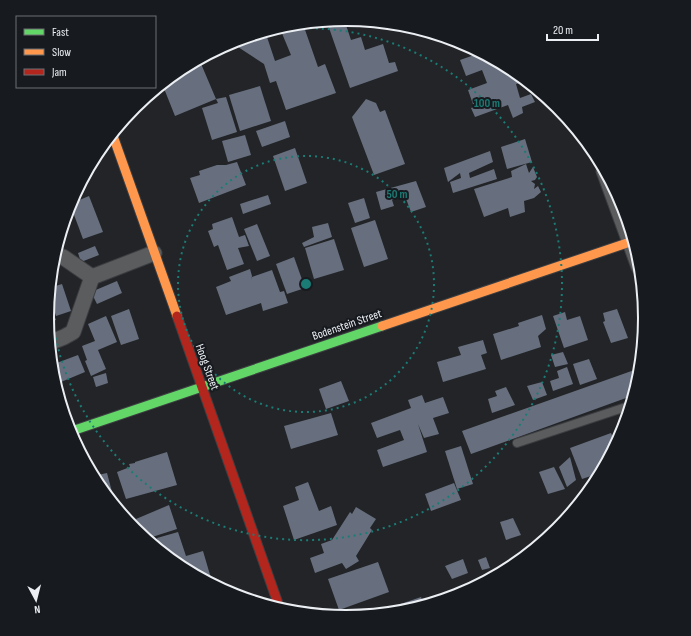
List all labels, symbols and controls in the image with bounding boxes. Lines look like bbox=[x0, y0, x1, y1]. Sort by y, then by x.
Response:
legend bbox=[16, 16, 156, 88]
scale bar bbox=[547, 16, 598, 42]
text: 20 m bbox=[553, 23, 573, 38]
text: Fast bbox=[52, 25, 69, 40]
text: Slow bbox=[52, 45, 71, 60]
text: Jam bbox=[51, 65, 67, 80]
text: 100 m bbox=[474, 96, 500, 111]
text: 50 m bbox=[387, 187, 407, 202]
centre of rings bbox=[299, 277, 313, 291]
street label: Bodenstein Street bbox=[310, 306, 384, 344]
street label: Hoog Street bbox=[192, 342, 222, 392]
north arrow bbox=[16, 580, 56, 620]
text: N bbox=[33, 603, 41, 616]

